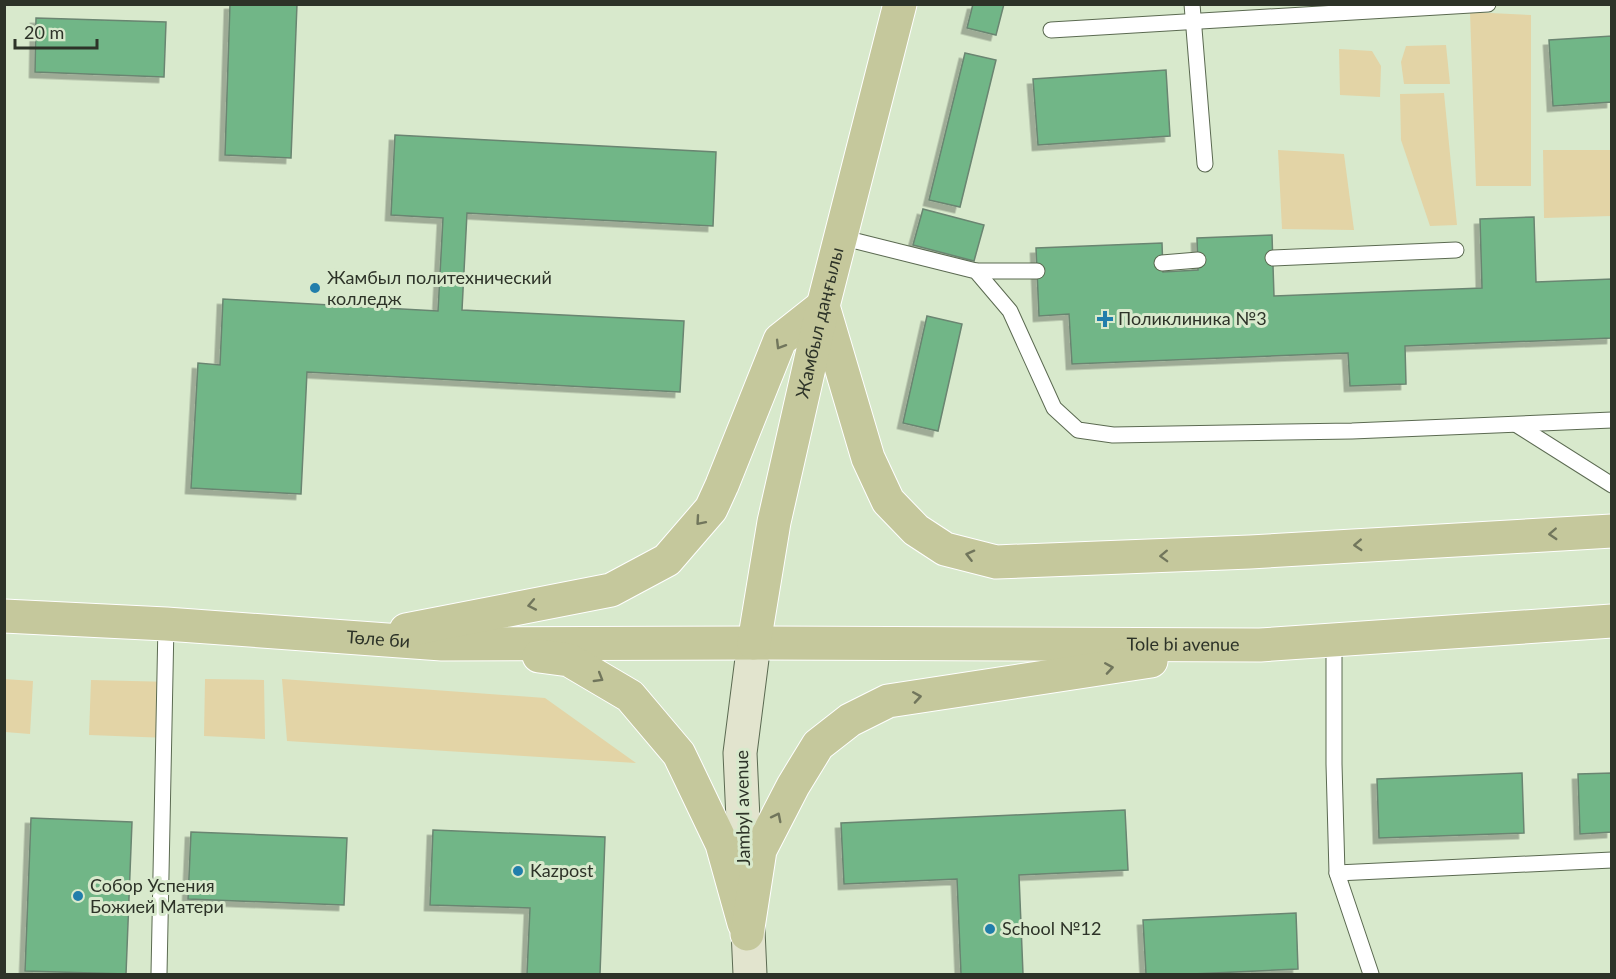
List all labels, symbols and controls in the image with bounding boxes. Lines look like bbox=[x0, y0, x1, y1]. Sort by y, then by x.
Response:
scale bar bbox=[15, 12, 98, 50]
text: 20 m bbox=[24, 21, 64, 43]
street label: Жамбыл даңғылы bbox=[790, 245, 848, 400]
place label: Жамбыл политехнический колледж bbox=[327, 266, 552, 309]
marker: Жамбыл политехнический колледж bbox=[308, 281, 322, 295]
place label: Поликлиника №3 bbox=[1118, 307, 1267, 329]
marker: Поликлиника №3 bbox=[1096, 310, 1114, 328]
one-way arrow bbox=[776, 339, 788, 349]
one-way arrow bbox=[696, 514, 707, 525]
one-way arrow bbox=[1549, 528, 1558, 541]
one-way arrow bbox=[1354, 539, 1363, 552]
one-way arrow bbox=[1159, 549, 1168, 562]
one-way arrow bbox=[965, 550, 975, 563]
one-way arrow bbox=[527, 598, 537, 611]
street label: Төле би bbox=[346, 625, 411, 652]
street label: Tole bi avenue bbox=[1127, 632, 1240, 655]
one-way arrow bbox=[1105, 662, 1114, 674]
one-way arrow bbox=[593, 671, 603, 682]
one-way arrow bbox=[912, 691, 921, 703]
street label: Jambyl avenue bbox=[730, 750, 754, 866]
one-way arrow bbox=[770, 813, 781, 823]
place label: Kazpost bbox=[530, 859, 594, 881]
marker: Kazpost bbox=[511, 864, 525, 878]
place label: Собор Успения Божией Матери bbox=[90, 874, 224, 917]
marker: Собор Успения Божией Матери bbox=[71, 889, 85, 903]
place label: School №12 bbox=[1002, 917, 1101, 939]
marker: School №12 bbox=[983, 922, 997, 936]

